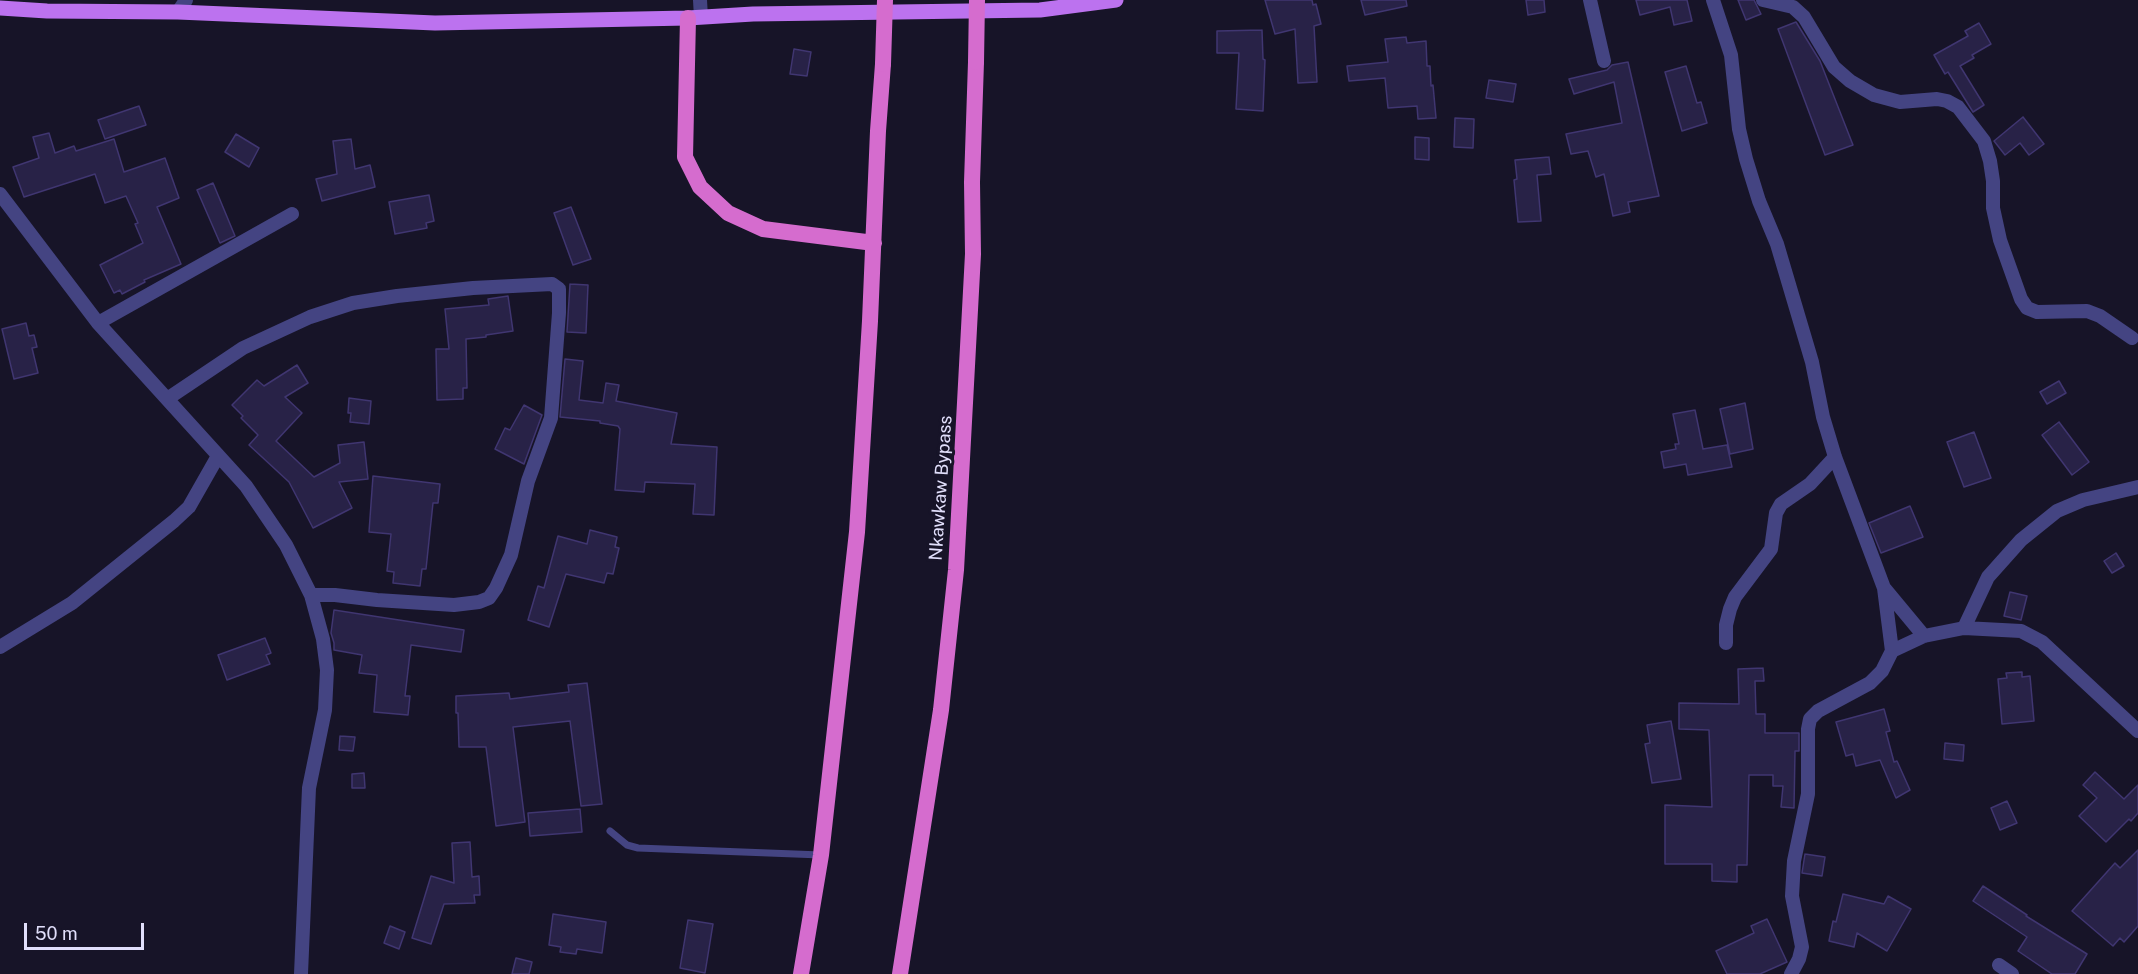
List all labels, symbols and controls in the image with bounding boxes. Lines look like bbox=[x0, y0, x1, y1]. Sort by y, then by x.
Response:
street label: Nkawkaw Bypass bbox=[925, 415, 957, 561]
scale bar bbox=[27, 911, 147, 949]
text: 50 m bbox=[35, 923, 78, 944]

